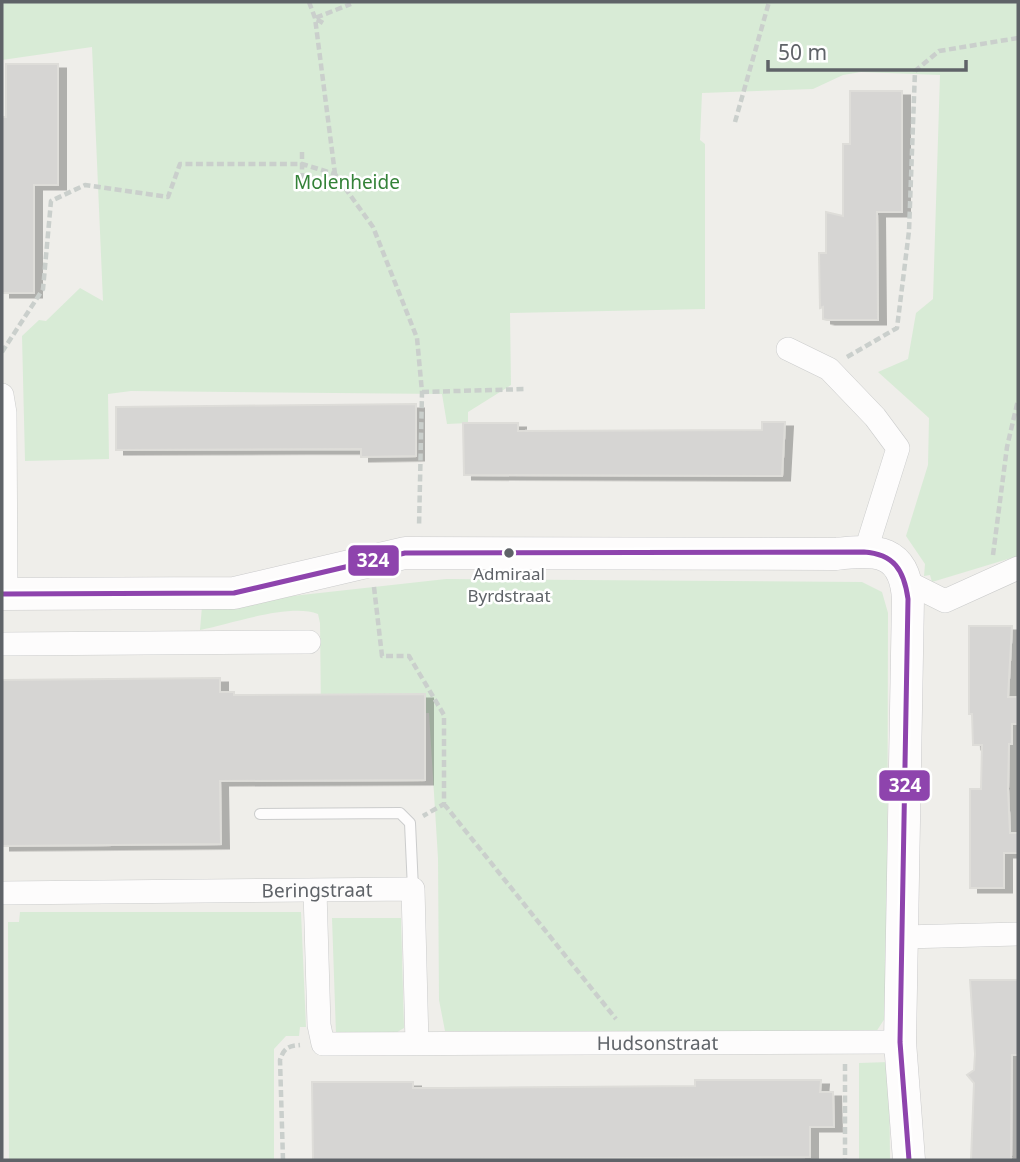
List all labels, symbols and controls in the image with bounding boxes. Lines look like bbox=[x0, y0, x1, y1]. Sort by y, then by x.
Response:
scale bar bbox=[768, 28, 966, 72]
text: 50 m bbox=[778, 38, 827, 66]
park label: Molenheide bbox=[294, 169, 400, 195]
line badge: 324 bbox=[347, 544, 400, 577]
marker: Admiraal Byrdstraat bbox=[502, 546, 516, 560]
text: 324 bbox=[357, 547, 389, 573]
place label: Admiraal Byrdstraat bbox=[467, 562, 551, 607]
line badge: 324 bbox=[878, 769, 931, 802]
text: 324 bbox=[889, 772, 921, 798]
street label: Beringstraat bbox=[261, 876, 373, 903]
street label: Hudsonstraat bbox=[597, 1030, 718, 1056]

